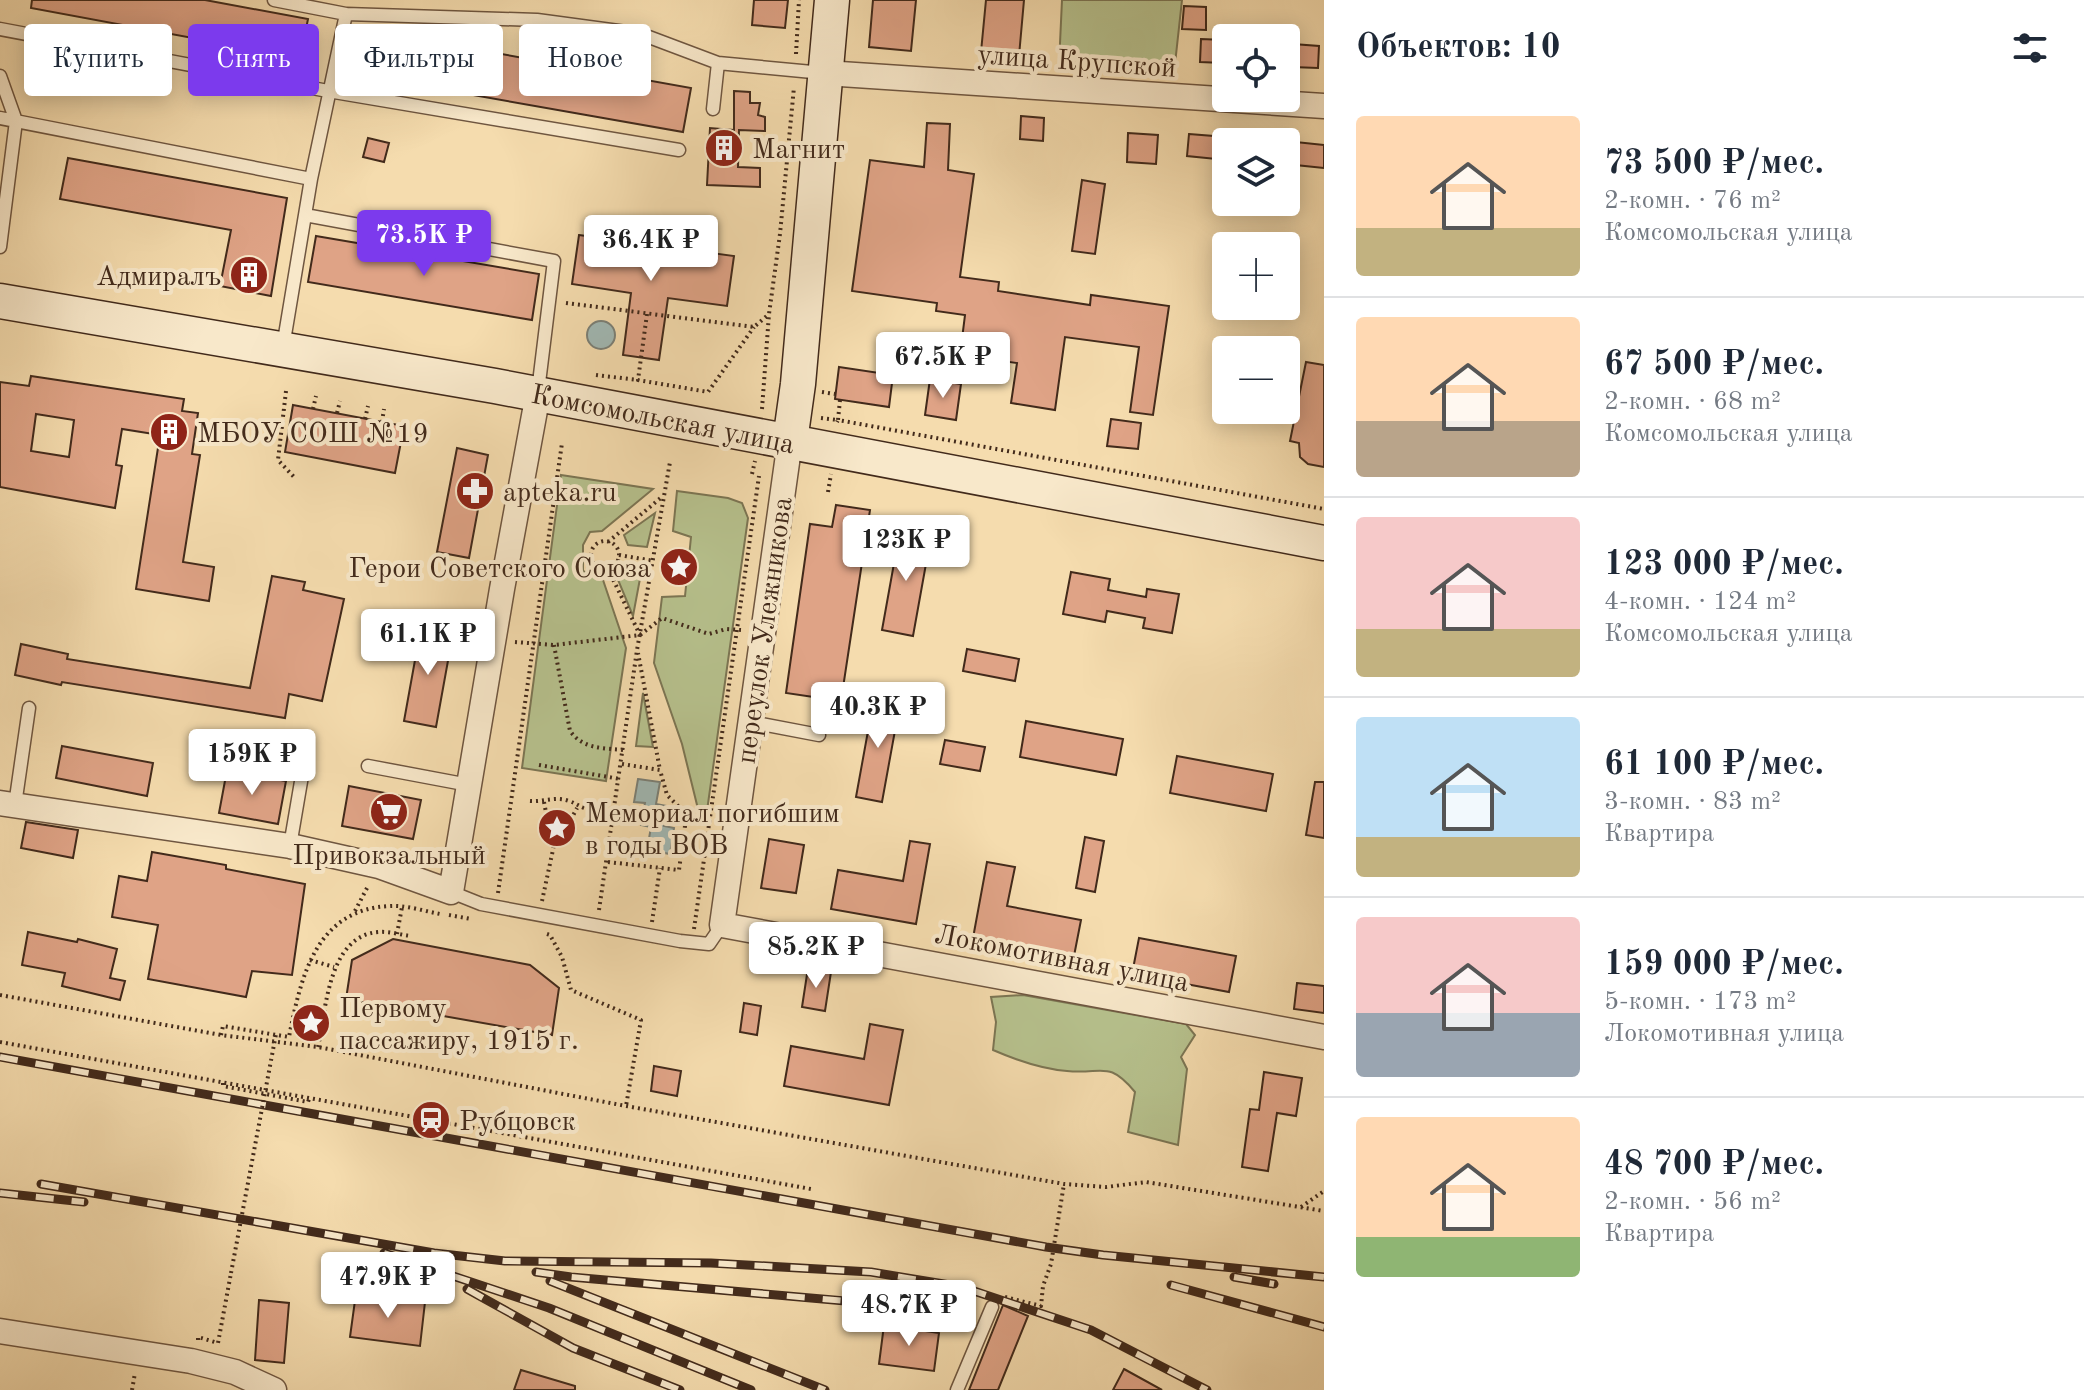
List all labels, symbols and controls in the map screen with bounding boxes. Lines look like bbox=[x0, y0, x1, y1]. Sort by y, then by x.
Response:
chip: Купить bbox=[24, 24, 172, 96]
chip: Снять bbox=[188, 24, 319, 96]
chip: Фильтры bbox=[335, 24, 503, 96]
chip: Новое bbox=[519, 24, 651, 96]
map controls bbox=[1212, 24, 1300, 424]
button: locate bbox=[1212, 24, 1300, 112]
icon: filters bbox=[2008, 26, 2052, 70]
text: Объектов: 10 bbox=[1356, 31, 1560, 65]
street label: улица Крупской bbox=[977, 42, 1177, 84]
building icon: Магнит bbox=[703, 127, 745, 169]
button: layers bbox=[1212, 128, 1300, 216]
place label: Магнит bbox=[752, 137, 845, 165]
text: 73 500 ₽/мес. bbox=[1604, 147, 1824, 181]
icon: home bbox=[1420, 148, 1516, 244]
text: 2-комн. · 76 m² bbox=[1604, 188, 1781, 214]
pin: 73.5K ₽ bbox=[350, 210, 498, 278]
pin: 36.4K ₽ bbox=[577, 215, 725, 283]
text: Комсомольская улица bbox=[1604, 220, 1853, 246]
text: 73.5K ₽ bbox=[375, 223, 473, 249]
text: 36.4K ₽ bbox=[602, 228, 700, 254]
button: + bbox=[1212, 232, 1300, 320]
building icon: Адмиралъ bbox=[228, 254, 270, 296]
place label: Адмиралъ bbox=[96, 264, 221, 292]
pin: 67.5K ₽ bbox=[869, 332, 1017, 400]
button: − bbox=[1212, 336, 1300, 424]
text: 67.5K ₽ bbox=[894, 345, 992, 371]
text: 67 500 ₽/мес. bbox=[1604, 348, 1824, 382]
icon: home bbox=[1420, 349, 1516, 445]
street label: Комсомольская улица bbox=[528, 382, 797, 460]
text: 2-комн. · 68 m² bbox=[1604, 389, 1781, 415]
building icon: МБОУ СОШ №19 bbox=[148, 411, 190, 453]
place label: МБОУ СОШ №19 bbox=[197, 421, 429, 449]
text: Комсомольская улица bbox=[1604, 421, 1853, 447]
pharmacy icon: apteka.ru bbox=[454, 470, 496, 512]
place label: apteka.ru bbox=[503, 480, 617, 508]
street label: переулок Улежникова bbox=[733, 495, 799, 766]
pin: 123K ₽ bbox=[841, 515, 971, 583]
text: 123K ₽ bbox=[861, 528, 951, 554]
place icon: Герои Советского Союза bbox=[658, 546, 700, 588]
text: 123 000 ₽/мес. bbox=[1604, 548, 1844, 582]
icon: home bbox=[1420, 549, 1516, 645]
place label: Герои Советского Союза bbox=[349, 556, 651, 584]
text: 4-комн. · 124 m² bbox=[1604, 589, 1796, 615]
pin: 61.1K ₽ bbox=[354, 609, 502, 677]
text: Комсомольская улица bbox=[1604, 621, 1853, 647]
text: 61.1K ₽ bbox=[379, 622, 477, 648]
pin: 40.3K ₽ bbox=[804, 682, 952, 750]
text: 40.3K ₽ bbox=[829, 695, 927, 721]
pin: 159K ₽ bbox=[187, 729, 317, 797]
text: 159K ₽ bbox=[207, 742, 297, 768]
text: 61 100 ₽/мес. bbox=[1604, 748, 1824, 782]
icon: home bbox=[1420, 749, 1516, 845]
text: 3-комн. · 83 m² bbox=[1604, 789, 1781, 815]
supermarket icon: Привокзальный bbox=[368, 791, 410, 833]
place label: Мемориал погибшим в годы ВОВ bbox=[585, 801, 840, 861]
place icon: Мемориал погибшим в годы ВОВ bbox=[536, 807, 578, 849]
text: Квартира bbox=[1604, 821, 1714, 847]
place label: Привокзальный bbox=[292, 843, 486, 871]
pin: 85.2K ₽ bbox=[742, 922, 890, 990]
street label: Локомотивная улица bbox=[932, 922, 1191, 998]
text: 85.2K ₽ bbox=[767, 935, 865, 961]
text: 159 000 ₽/мес. bbox=[1604, 948, 1844, 982]
icon: home bbox=[1420, 949, 1516, 1045]
text: 5-комн. · 173 m² bbox=[1604, 989, 1796, 1015]
place label: Первому пассажиру, 1915 г. bbox=[339, 996, 579, 1056]
place icon: Первому пассажиру, 1915 г. bbox=[290, 1002, 332, 1044]
text: Локомотивная улица bbox=[1604, 1021, 1844, 1047]
station icon: Рубцовск bbox=[410, 1099, 452, 1141]
place label: Рубцовск bbox=[459, 1109, 576, 1137]
text: 48 700 ₽/мес. bbox=[1604, 1148, 1824, 1182]
icon: home bbox=[1420, 1149, 1516, 1245]
text: 2-комн. · 56 m² bbox=[1604, 1189, 1781, 1215]
text: Квартира bbox=[1604, 1221, 1714, 1247]
pin: 47.9K ₽ bbox=[314, 1252, 462, 1320]
text: 47.9K ₽ bbox=[339, 1265, 437, 1291]
pin: 48.7K ₽ bbox=[835, 1280, 983, 1348]
text: 48.7K ₽ bbox=[860, 1293, 958, 1319]

